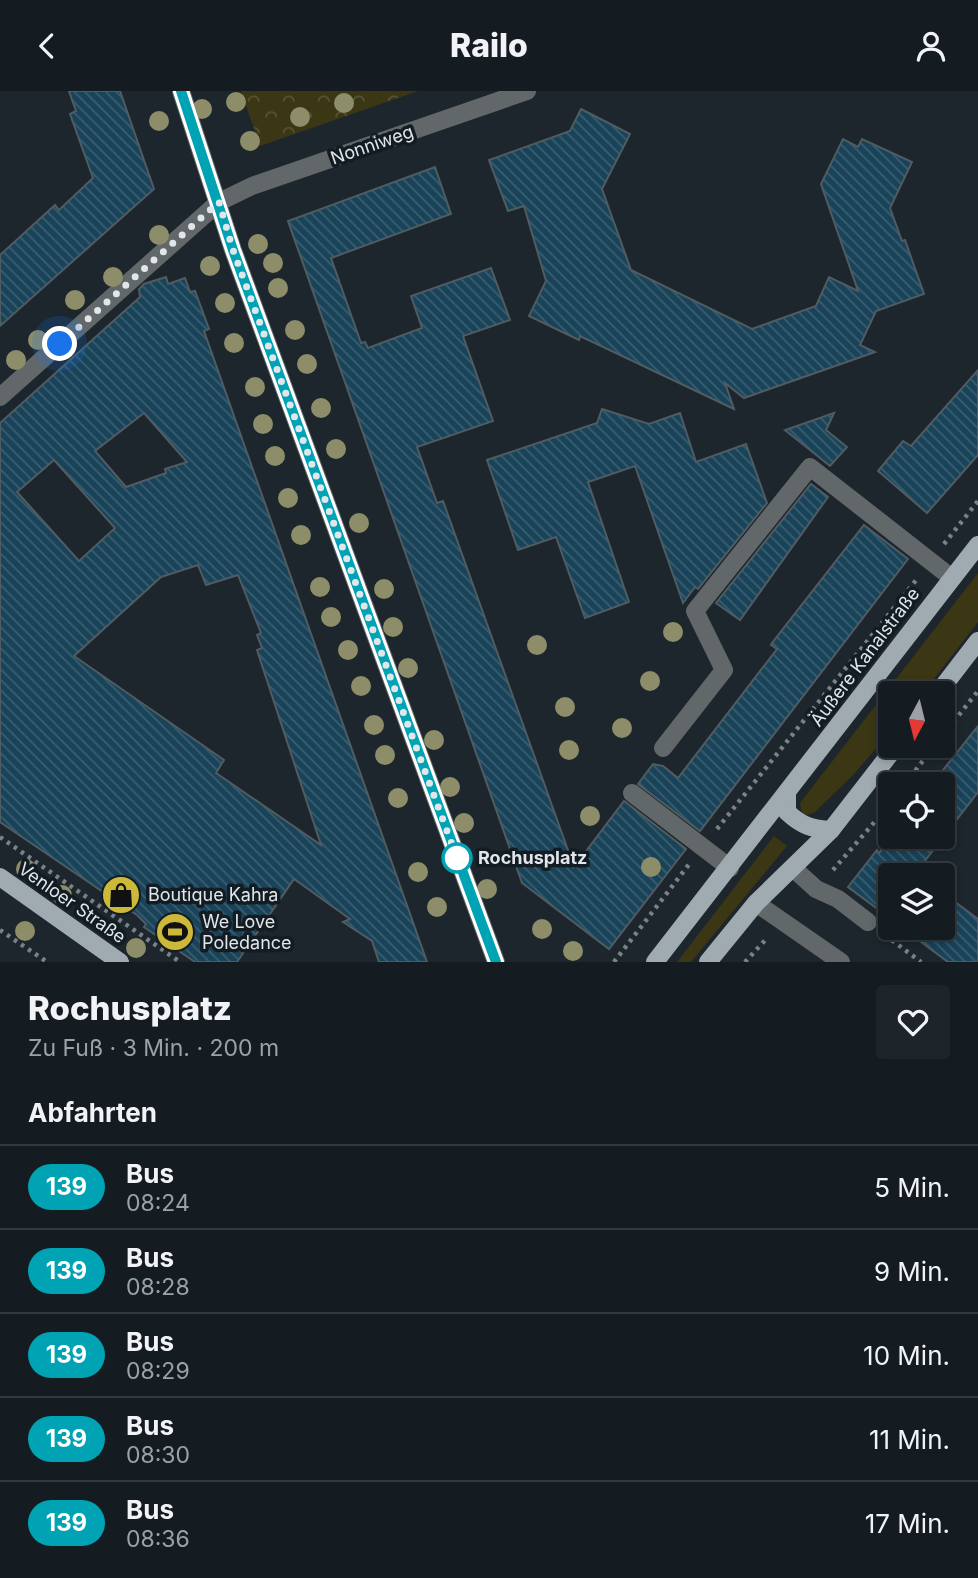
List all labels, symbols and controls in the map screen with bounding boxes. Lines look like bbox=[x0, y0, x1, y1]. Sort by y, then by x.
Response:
text: Railo bbox=[450, 26, 528, 65]
icon: back bbox=[28, 27, 66, 65]
icon: person bbox=[912, 27, 950, 65]
street label: Nonniweg bbox=[328, 121, 416, 168]
your location bbox=[42, 326, 77, 361]
street label: Äußere Kanalstraße bbox=[805, 583, 923, 730]
north arrow bbox=[878, 681, 956, 758]
map controls bbox=[878, 681, 955, 940]
button: locate bbox=[878, 772, 955, 849]
marker: Rochusplatz bbox=[442, 843, 472, 873]
place label: Rochusplatz bbox=[478, 847, 587, 868]
street label: Venloer Straße bbox=[15, 858, 130, 947]
button: layers bbox=[878, 863, 955, 940]
shop icon: Boutique Kahra bbox=[100, 874, 142, 916]
place label: Boutique Kahra bbox=[148, 884, 278, 905]
sports icon: We Love Poledance bbox=[154, 911, 196, 953]
place label: We Love Poledance bbox=[202, 911, 292, 953]
button: heart bbox=[876, 985, 950, 1059]
text: Rochusplatz bbox=[28, 988, 232, 1028]
text: Zu Fuß · 3 Min. · 200 m bbox=[28, 1034, 279, 1062]
text: Abfahrten bbox=[28, 1097, 157, 1128]
text: Bus bbox=[126, 1158, 174, 1189]
text: 139 bbox=[46, 1172, 87, 1201]
text: 5 Min. bbox=[874, 1172, 950, 1203]
text: 08:24 bbox=[126, 1189, 190, 1217]
text: Bus bbox=[126, 1242, 174, 1273]
text: 139 bbox=[46, 1256, 87, 1285]
text: 9 Min. bbox=[874, 1256, 950, 1287]
text: 08:28 bbox=[126, 1273, 190, 1301]
text: Bus bbox=[126, 1326, 174, 1357]
text: 139 bbox=[46, 1340, 87, 1369]
text: 10 Min. bbox=[863, 1340, 950, 1371]
text: 08:29 bbox=[126, 1357, 190, 1385]
text: Bus bbox=[126, 1410, 174, 1441]
text: 139 bbox=[46, 1424, 87, 1453]
text: 11 Min. bbox=[869, 1424, 950, 1455]
text: 08:30 bbox=[126, 1441, 190, 1469]
text: Bus bbox=[126, 1494, 174, 1525]
text: 139 bbox=[46, 1508, 87, 1537]
text: 17 Min. bbox=[865, 1508, 950, 1539]
text: 08:36 bbox=[126, 1525, 190, 1553]

